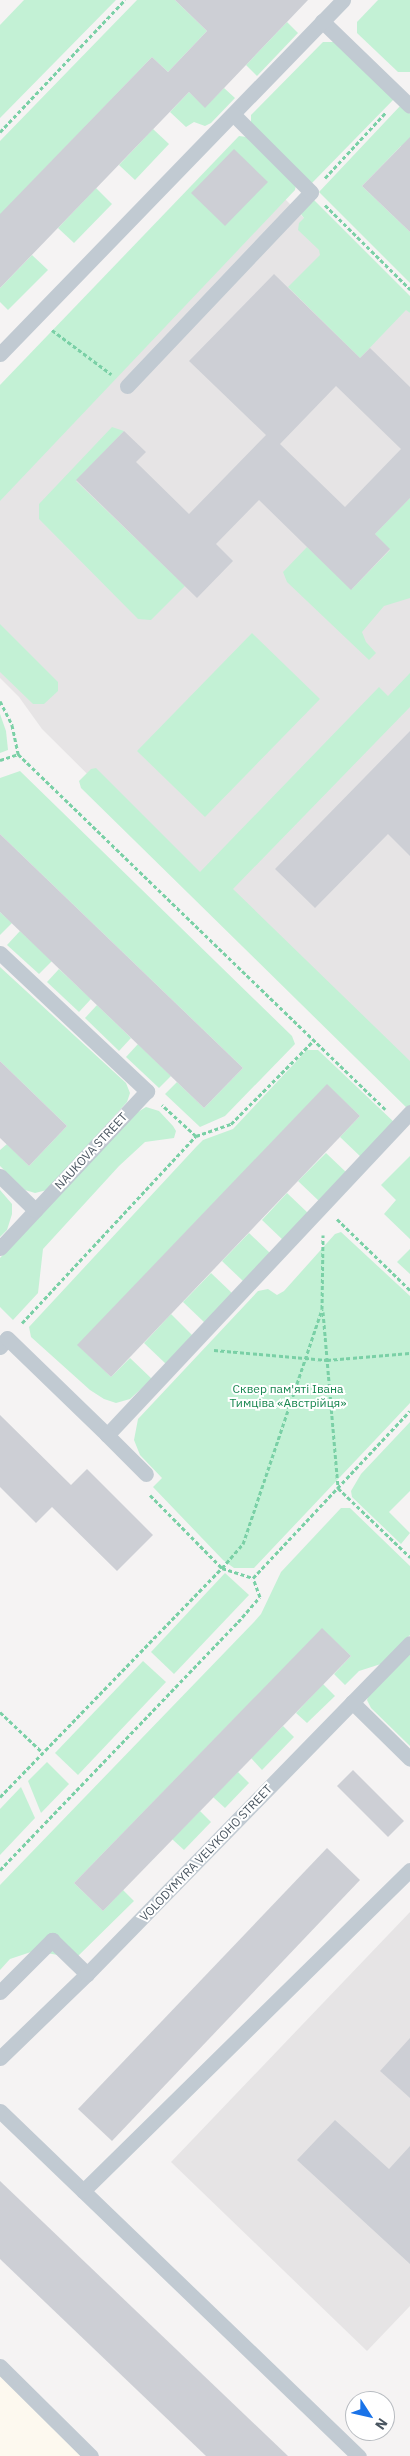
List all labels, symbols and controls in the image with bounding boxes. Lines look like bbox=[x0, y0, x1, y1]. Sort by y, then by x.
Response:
street label: NAUKOVA STREET bbox=[52, 1110, 130, 1192]
park label: Сквер пам'яті Івана Тимціва «Австрійця» bbox=[230, 1382, 346, 1410]
street label: VOLODYMYRA VELYKOHO STREET bbox=[137, 1782, 275, 1924]
north arrow bbox=[345, 2391, 395, 2441]
text: N bbox=[371, 2415, 392, 2433]

